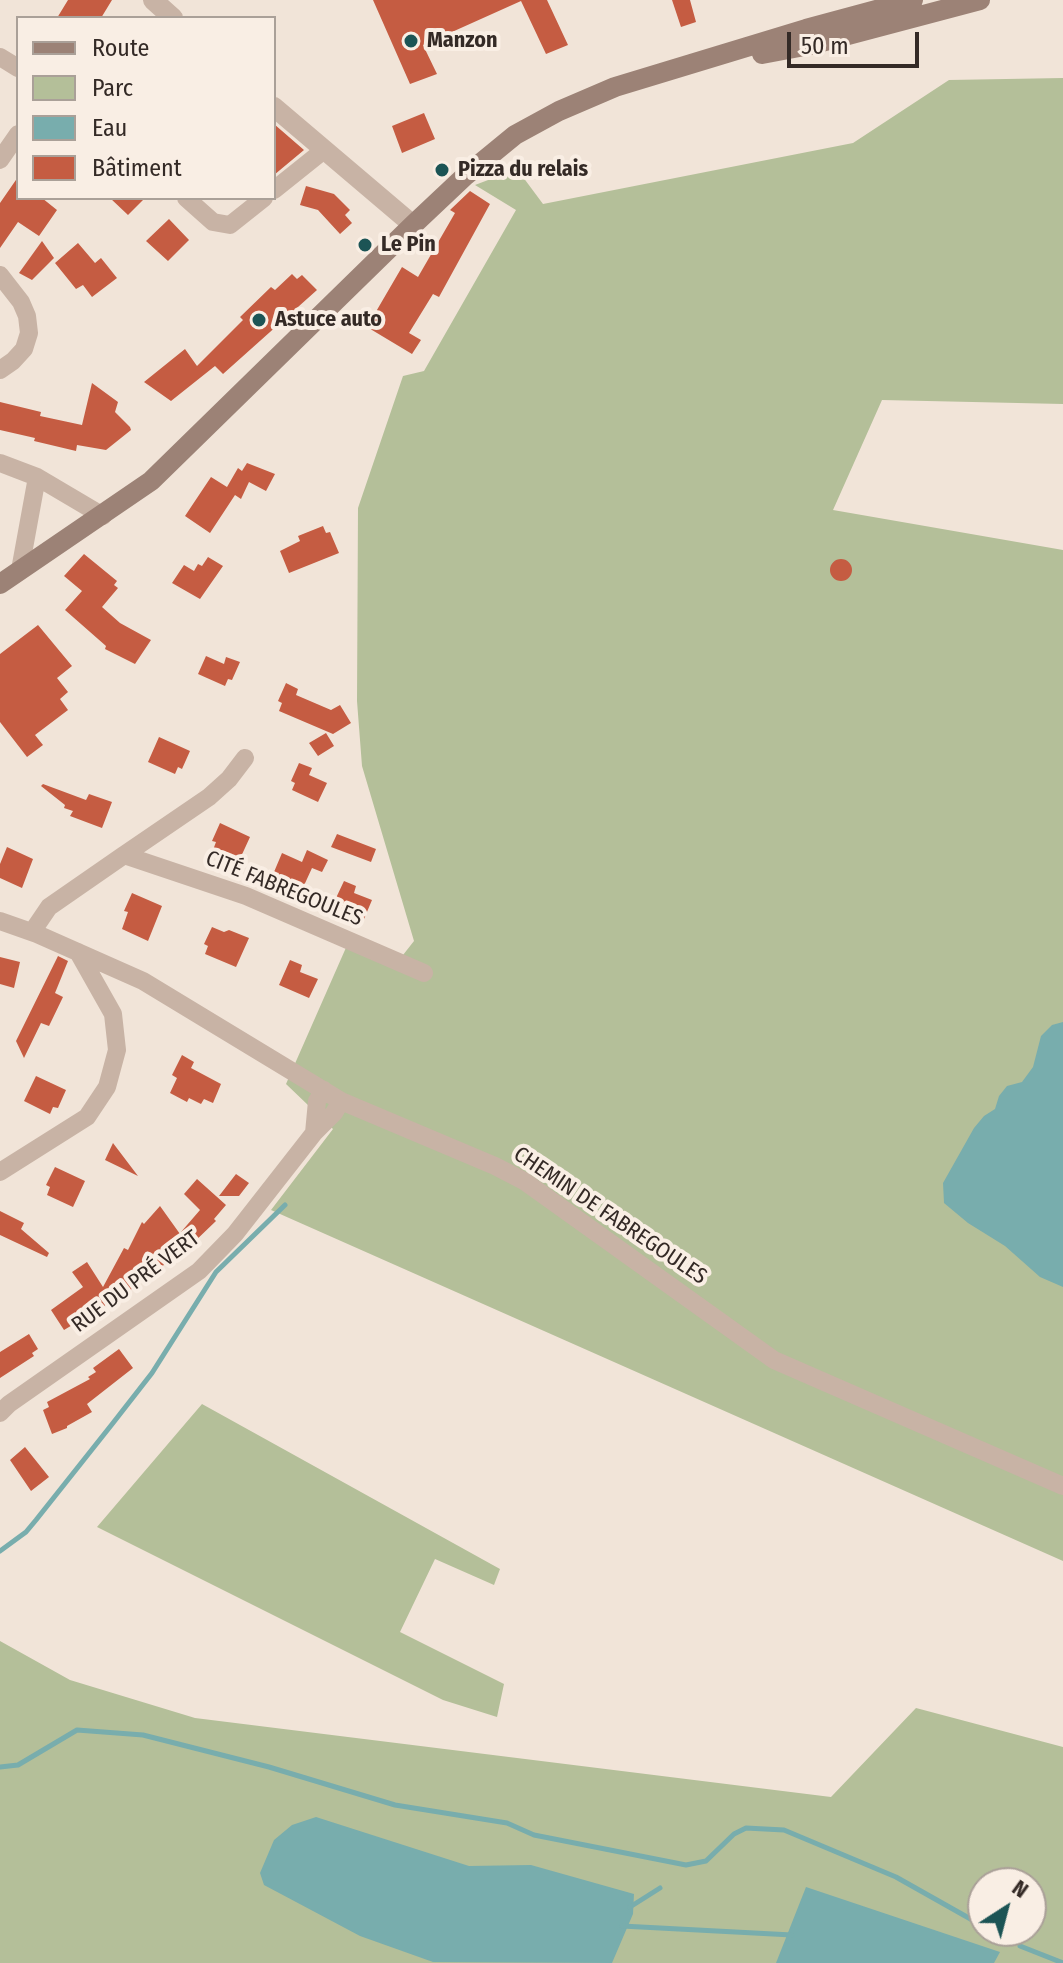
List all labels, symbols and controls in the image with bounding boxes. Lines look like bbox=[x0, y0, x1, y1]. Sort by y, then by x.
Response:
legend bbox=[16, 16, 276, 200]
scale bar bbox=[791, 16, 923, 66]
place label: Manzon bbox=[427, 28, 498, 54]
marker: Manzon bbox=[402, 32, 420, 50]
text: 50 m bbox=[801, 32, 849, 60]
text: Route bbox=[92, 34, 149, 62]
text: Parc bbox=[92, 74, 133, 102]
text: Eau bbox=[92, 114, 127, 142]
text: Bâtiment bbox=[92, 154, 182, 182]
place label: Pizza du relais bbox=[458, 157, 588, 183]
marker: Pizza du relais bbox=[433, 161, 451, 179]
place label: Le Pin bbox=[381, 232, 436, 258]
marker: Le Pin bbox=[356, 236, 374, 254]
place label: Astuce auto bbox=[275, 307, 382, 333]
marker: Astuce auto bbox=[250, 311, 268, 329]
street label: CITÉ FABREGOULES bbox=[202, 845, 366, 933]
street label: CHEMIN DE FABREGOULES bbox=[508, 1141, 712, 1291]
street label: RUE DU PRÉ VERT bbox=[67, 1225, 205, 1339]
north arrow bbox=[967, 1867, 1047, 1947]
text: N bbox=[1007, 1874, 1033, 1904]

